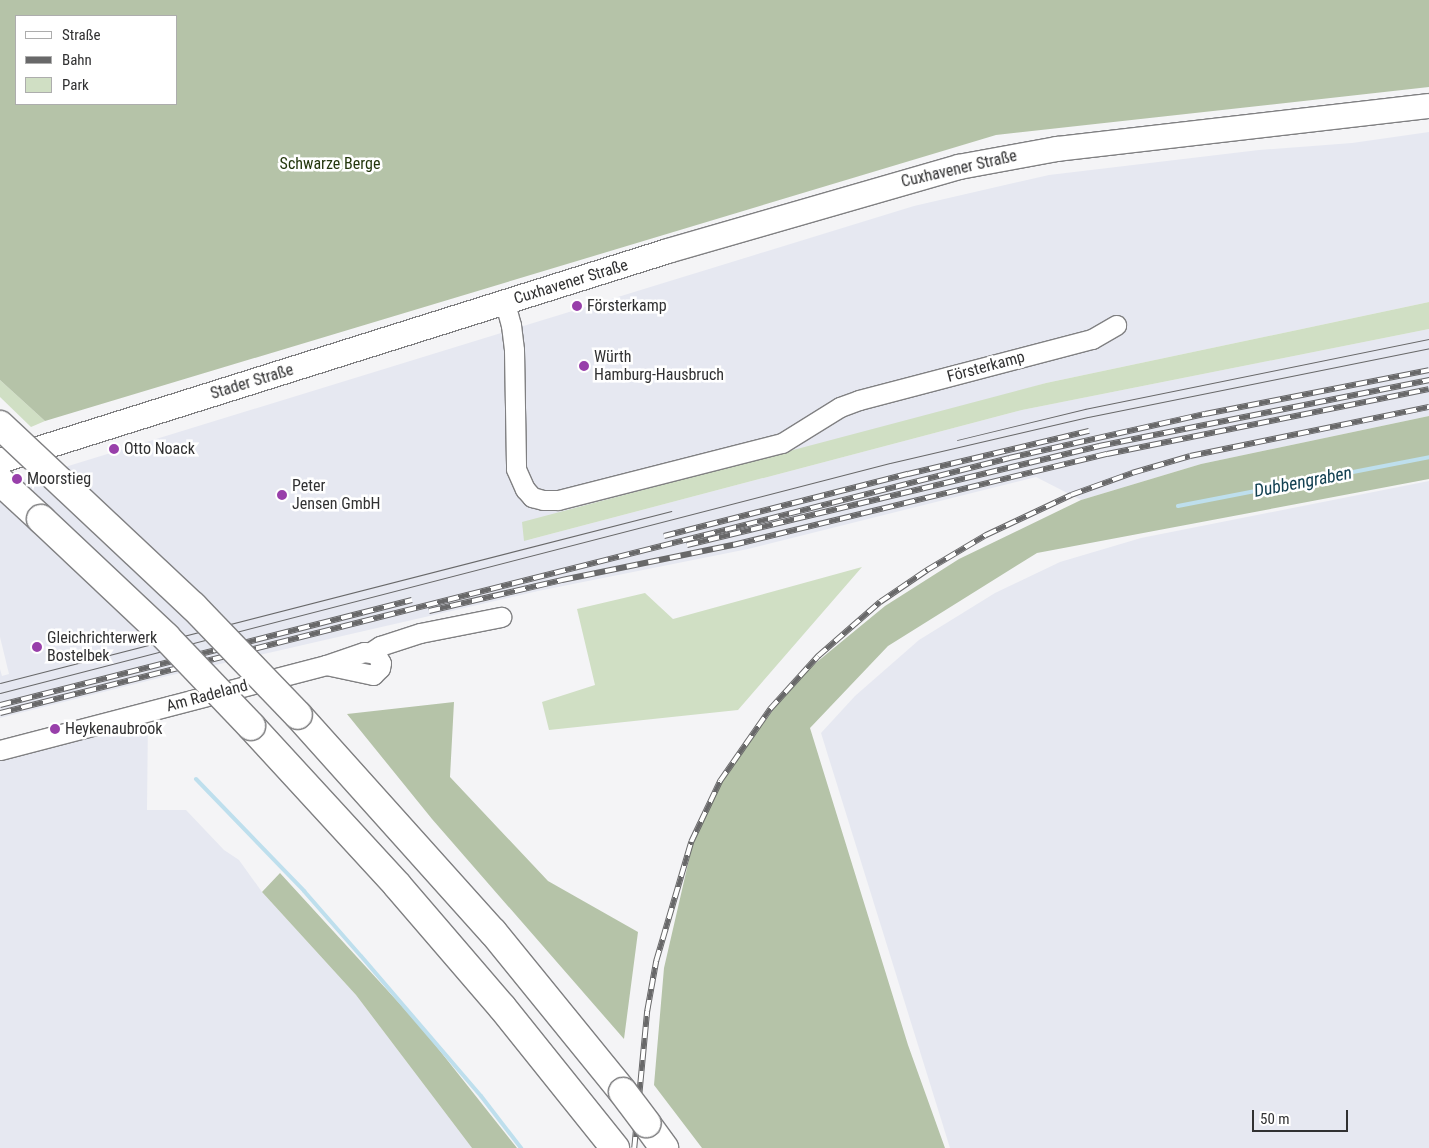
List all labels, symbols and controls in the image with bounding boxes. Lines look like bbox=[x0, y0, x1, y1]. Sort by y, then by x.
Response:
legend bbox=[15, 15, 178, 105]
text: Straße bbox=[62, 26, 101, 44]
text: Bahn bbox=[62, 51, 92, 69]
text: Park bbox=[62, 76, 89, 94]
street label: Cuxhavener Straße bbox=[899, 146, 1019, 192]
park label: Schwarze Berge bbox=[280, 154, 380, 174]
street label: Cuxhavener Straße bbox=[512, 256, 630, 308]
place label: Försterkamp bbox=[587, 296, 667, 316]
marker: Försterkamp bbox=[571, 300, 583, 312]
place label: Würth Hamburg-Hausbruch bbox=[594, 347, 724, 385]
street label: Försterkamp bbox=[945, 347, 1027, 387]
street label: Stader Straße bbox=[208, 360, 296, 404]
marker: Würth Hamburg-Hausbruch bbox=[578, 360, 590, 372]
place label: Otto Noack bbox=[124, 439, 195, 459]
marker: Otto Noack bbox=[108, 443, 120, 455]
water label: Dubbengraben bbox=[1252, 462, 1354, 502]
place label: Moorstieg bbox=[27, 469, 91, 489]
marker: Moorstieg bbox=[11, 473, 23, 485]
place label: Peter Jensen GmbH bbox=[292, 476, 381, 514]
marker: Peter Jensen GmbH bbox=[276, 489, 288, 501]
place label: Gleichrichterwerk Bostelbek bbox=[47, 628, 157, 666]
marker: Gleichrichterwerk Bostelbek bbox=[31, 641, 43, 653]
street label: Am Radeland bbox=[164, 676, 250, 716]
place label: Heykenaubrook bbox=[65, 719, 163, 739]
marker: Heykenaubrook bbox=[49, 723, 61, 735]
scale bar bbox=[1254, 1100, 1350, 1132]
text: 50 m bbox=[1260, 1110, 1290, 1128]

